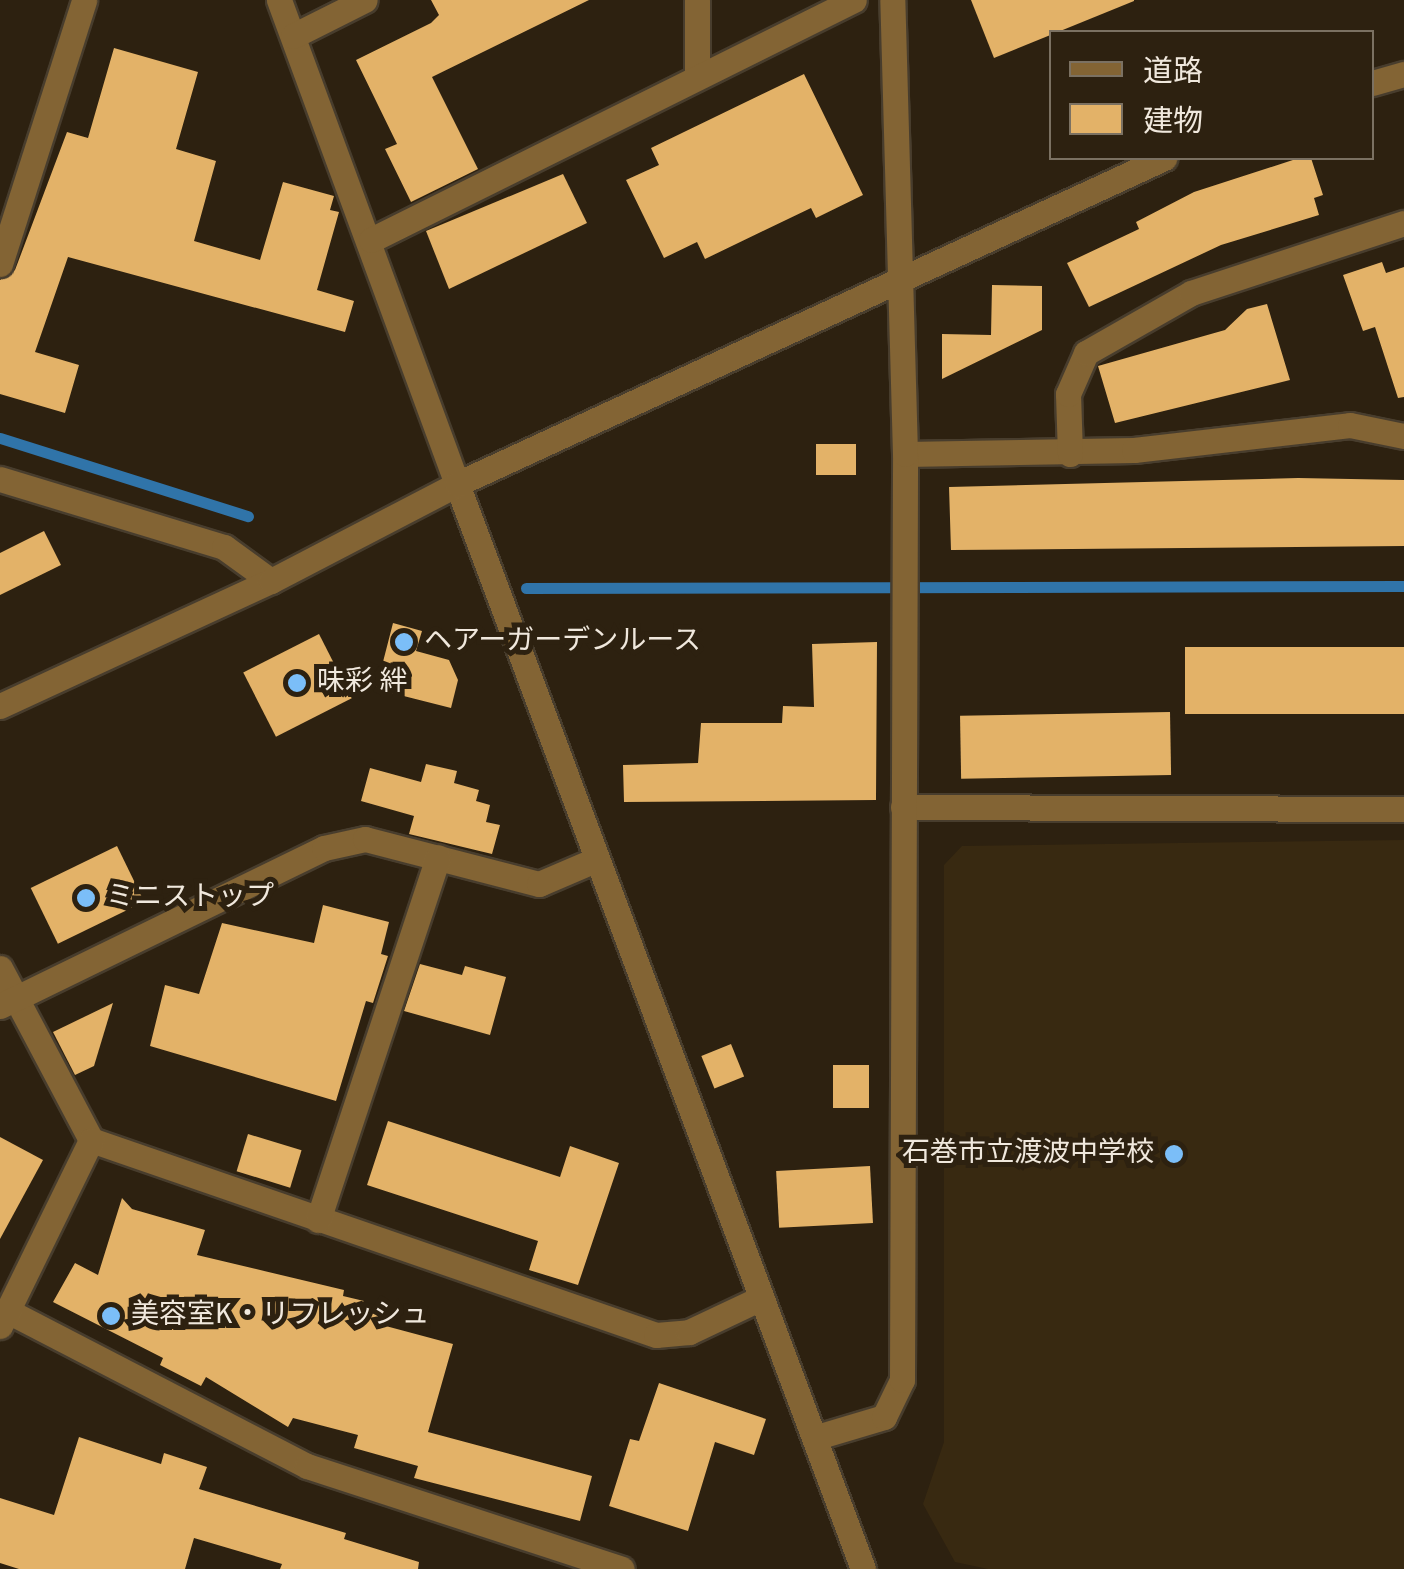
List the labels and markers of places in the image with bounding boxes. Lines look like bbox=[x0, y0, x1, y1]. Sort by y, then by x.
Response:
place label: ヘアーガーデンルース bbox=[424, 625, 702, 659]
marker: ヘアーガーデンルース bbox=[393, 631, 415, 653]
place label: 味彩 絆 bbox=[317, 666, 408, 700]
marker: 味彩 絆 bbox=[286, 672, 308, 694]
place label: ミニストップ bbox=[106, 881, 274, 915]
marker: ミニストップ bbox=[75, 887, 97, 909]
place label: 石巻市立渡波中学校 bbox=[902, 1137, 1154, 1171]
marker: 石巻市立渡波中学校 bbox=[1163, 1143, 1185, 1165]
place label: 美容室K・リフレッシュ bbox=[131, 1299, 429, 1333]
marker: 美容室K・リフレッシュ bbox=[100, 1305, 122, 1327]

